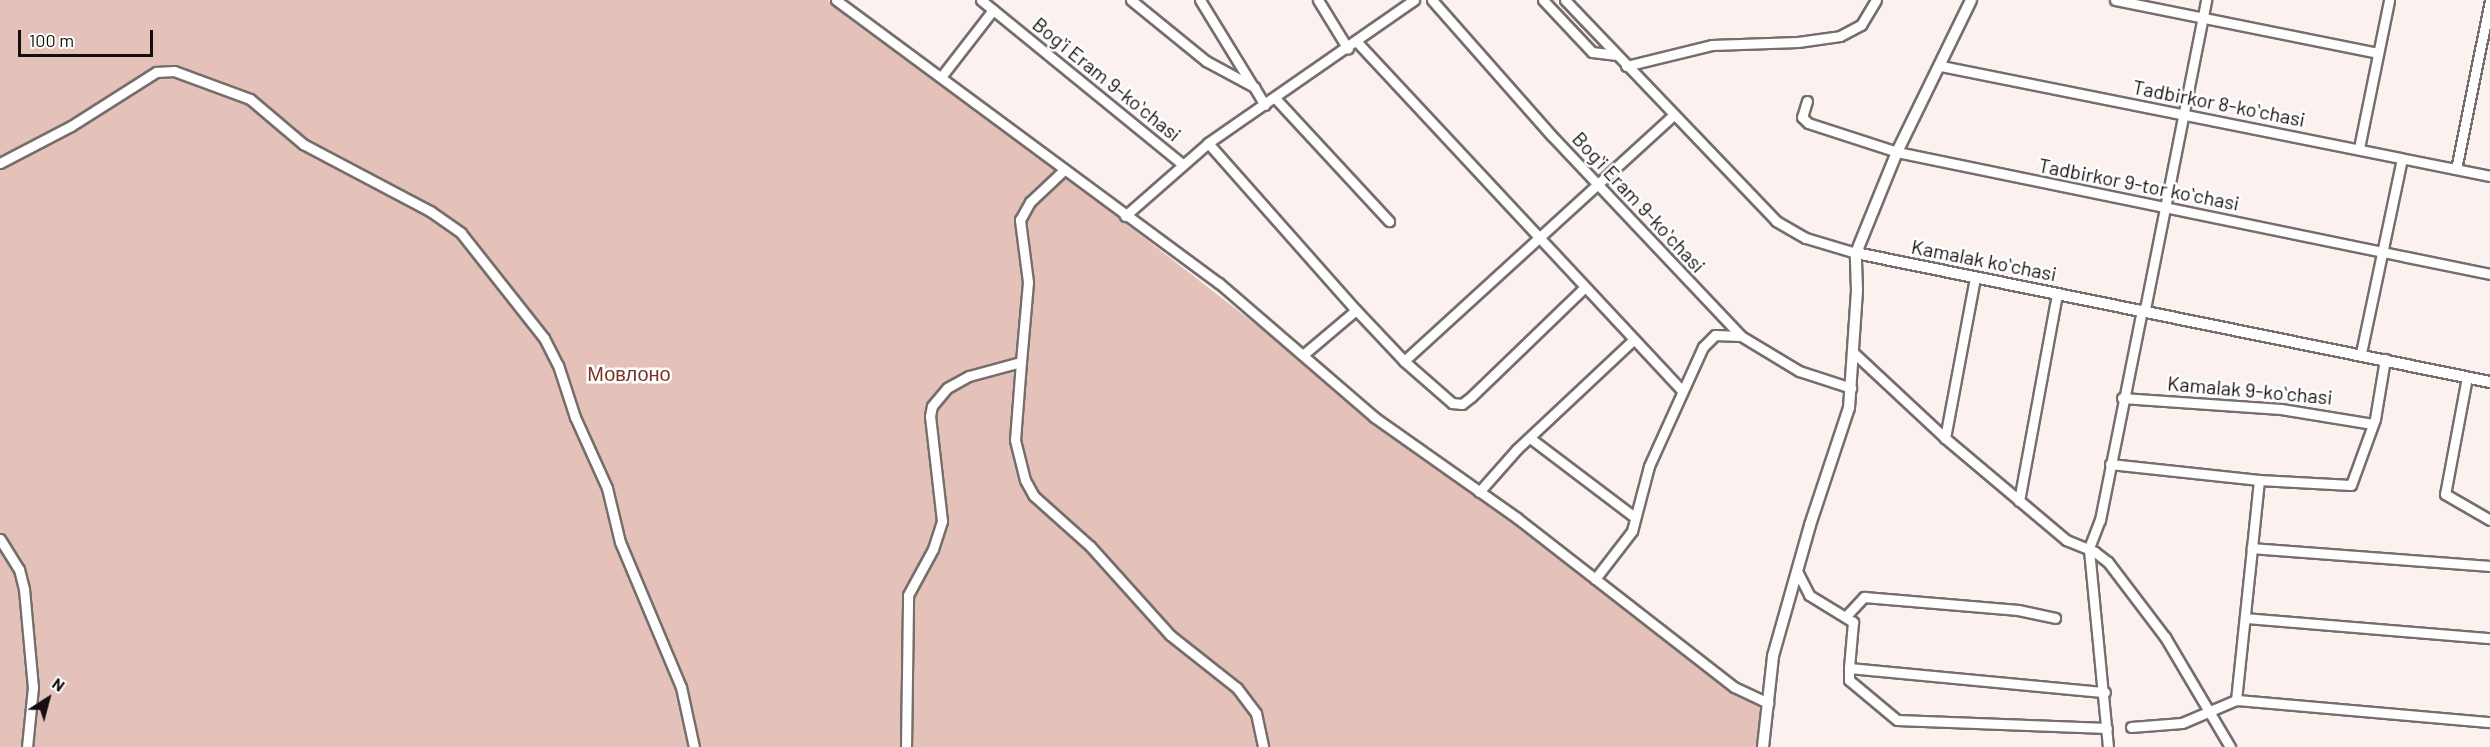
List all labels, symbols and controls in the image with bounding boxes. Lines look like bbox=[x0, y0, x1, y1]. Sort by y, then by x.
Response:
street label: Bogʻi Eram 9-koʻchasi bbox=[1028, 12, 1186, 146]
scale bar bbox=[21, 18, 156, 56]
text: 100 m bbox=[29, 29, 74, 51]
street label: Tadbirkor 8-koʻchasi bbox=[2131, 75, 2307, 131]
street label: Bogʻi Eram 9-koʻchasi bbox=[1568, 127, 1710, 277]
street label: Tadbirkor 9-tor koʻchasi bbox=[2037, 153, 2241, 215]
street label: Kamalak koʻchasi bbox=[1909, 234, 2059, 286]
park label: Мовлоно bbox=[587, 361, 671, 385]
street label: Kamalak 9-koʻchasi bbox=[2166, 371, 2334, 409]
north arrow bbox=[18, 669, 78, 729]
text: N bbox=[49, 673, 69, 695]

